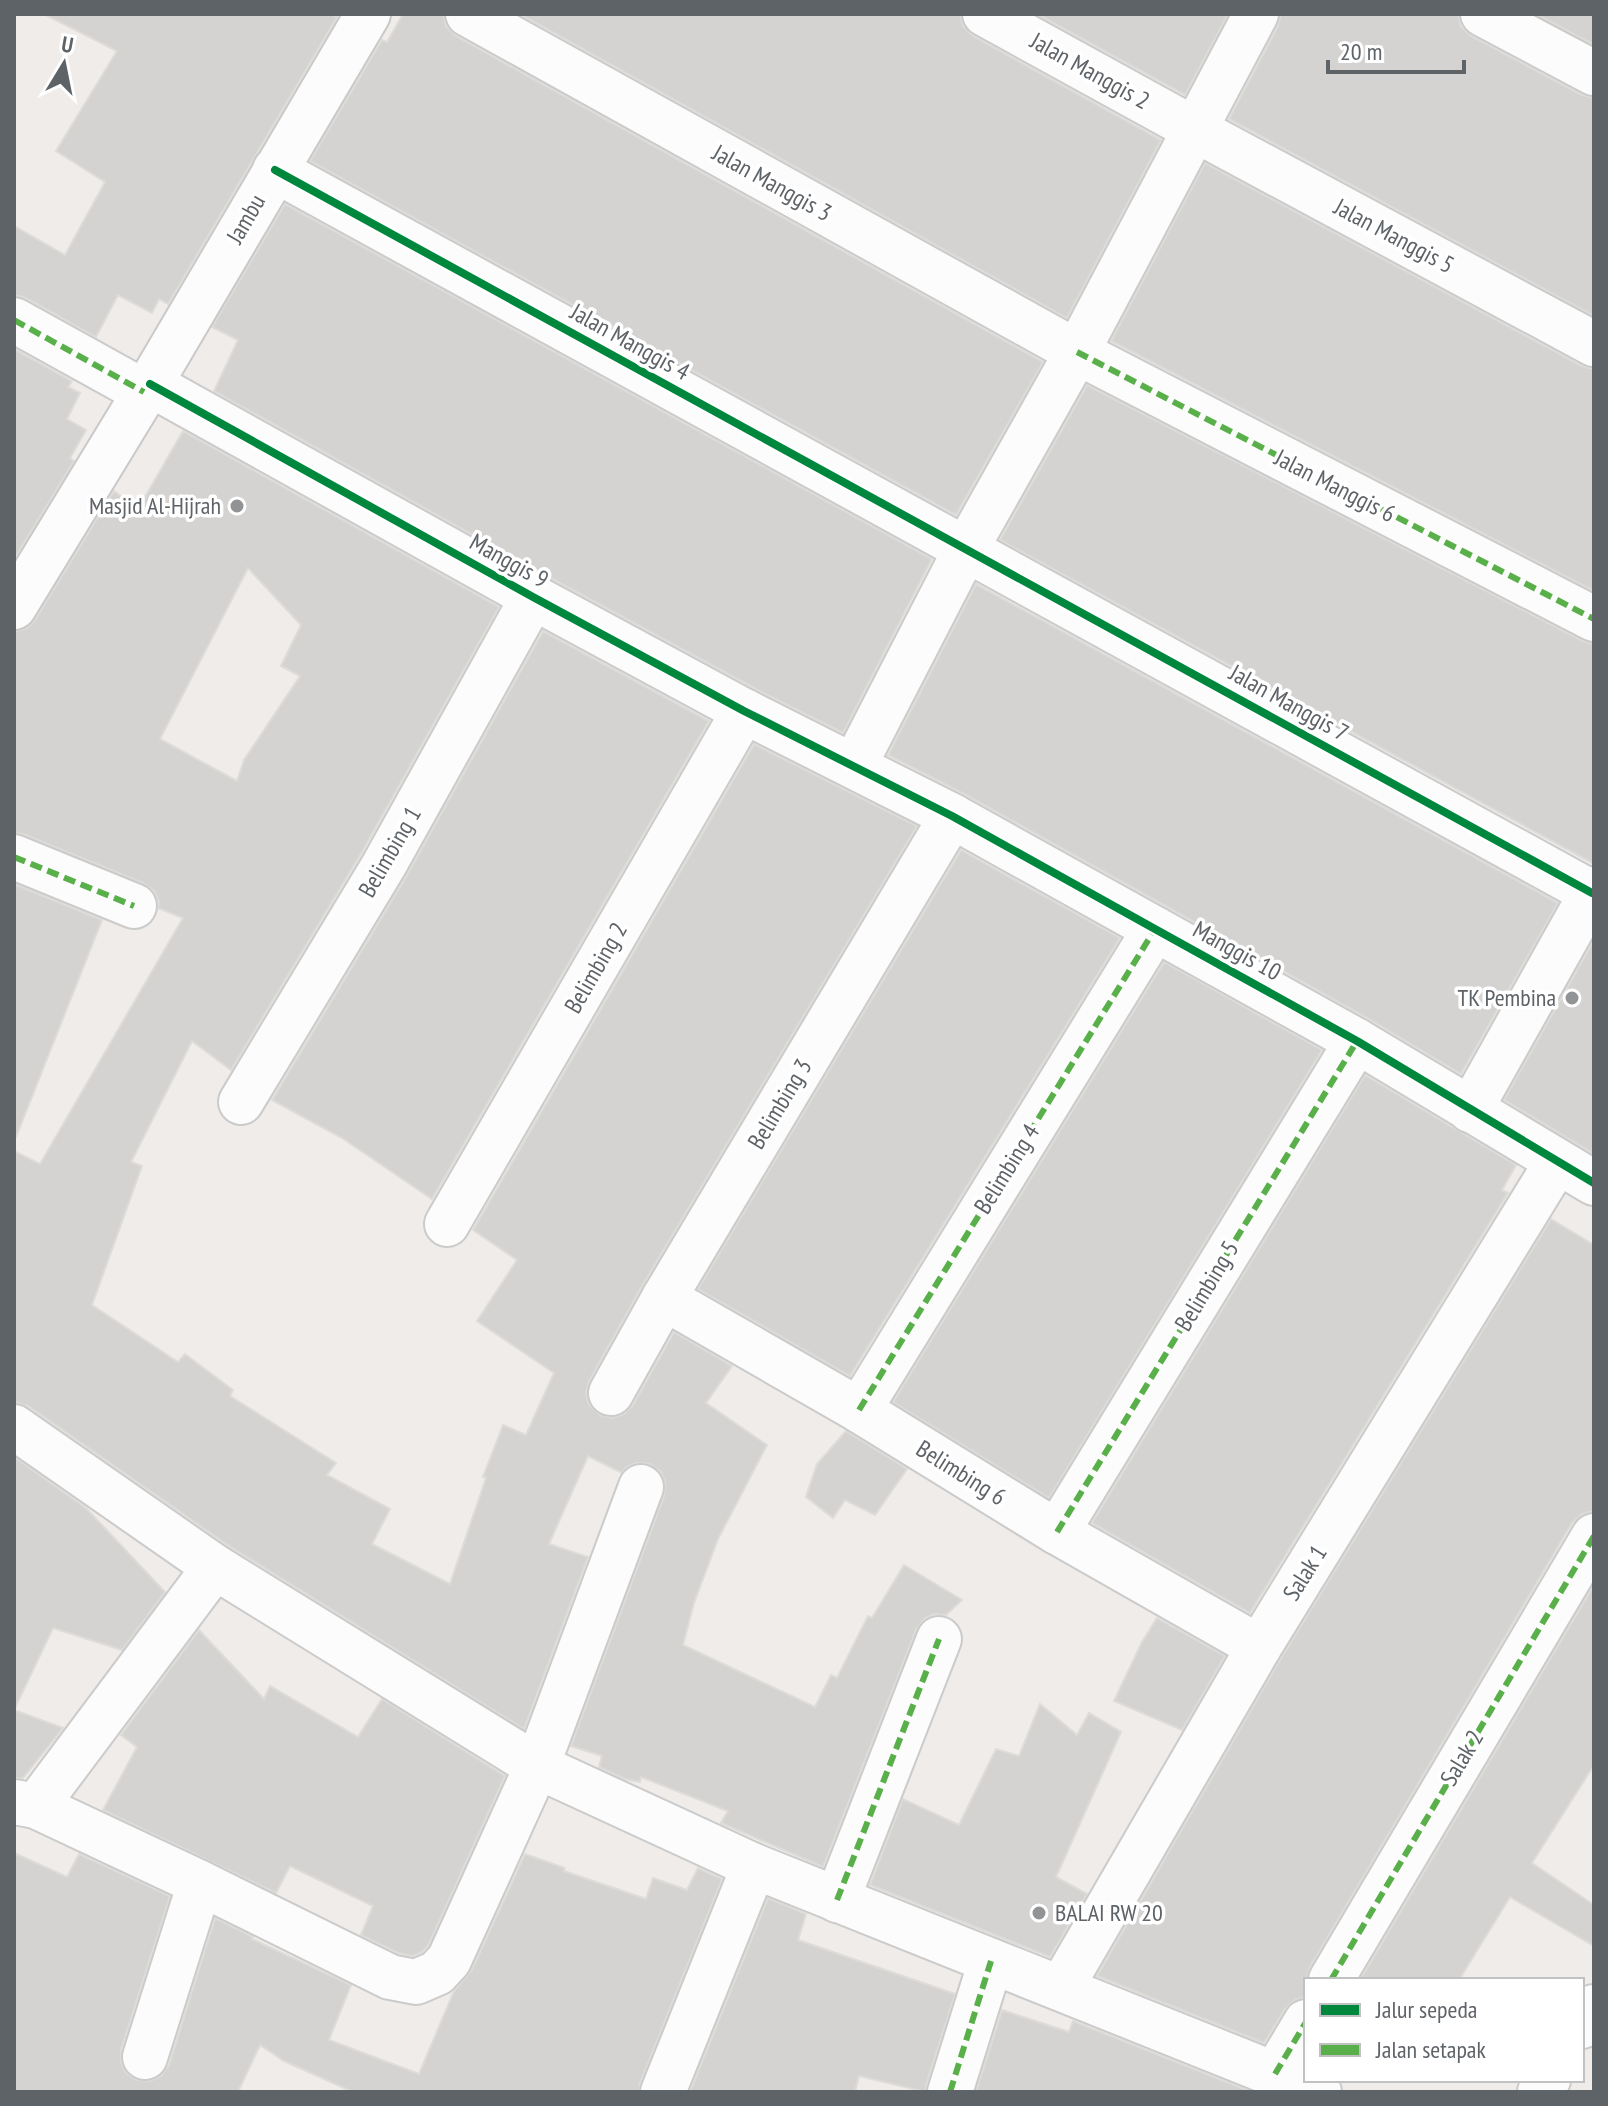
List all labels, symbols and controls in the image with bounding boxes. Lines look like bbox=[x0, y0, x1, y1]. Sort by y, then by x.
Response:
north arrow bbox=[24, 24, 104, 104]
scale bar bbox=[1328, 24, 1464, 74]
street label: Jalan Manggis 2 bbox=[1024, 25, 1155, 116]
text: U bbox=[59, 30, 75, 59]
text: 20 m bbox=[1340, 36, 1382, 67]
street label: Jalan Manggis 3 bbox=[706, 137, 837, 228]
street label: Jambu bbox=[219, 189, 272, 250]
street label: Jalan Manggis 5 bbox=[1328, 191, 1460, 280]
street label: Jalan Manggis 4 bbox=[564, 296, 695, 387]
street label: Jalan Manggis 6 bbox=[1269, 441, 1401, 529]
place label: Masjid Al-Hijrah bbox=[89, 490, 221, 521]
marker: Masjid Al-Hijrah bbox=[228, 497, 246, 515]
street label: Manggis 9 bbox=[464, 526, 554, 595]
street label: Jalan Manggis 7 bbox=[1223, 657, 1354, 748]
street label: Belimbing 1 bbox=[351, 801, 428, 903]
street label: Manggis 10 bbox=[1188, 914, 1287, 987]
street label: Belimbing 2 bbox=[557, 917, 634, 1019]
place label: TK Pembina bbox=[1458, 982, 1556, 1013]
marker: TK Pembina bbox=[1563, 989, 1581, 1007]
street label: Belimbing 3 bbox=[741, 1053, 819, 1155]
street label: Belimbing 4 bbox=[967, 1118, 1046, 1219]
street label: Belimbing 5 bbox=[1168, 1235, 1246, 1337]
street label: Belimbing 6 bbox=[911, 1433, 1012, 1512]
street label: Salak 1 bbox=[1276, 1539, 1334, 1606]
street label: Salak 2 bbox=[1433, 1724, 1490, 1791]
place label: BALAI RW 20 bbox=[1055, 1897, 1163, 1928]
marker: BALAI RW 20 bbox=[1030, 1904, 1048, 1922]
legend bbox=[1304, 1978, 1584, 2082]
text: Jalur sepeda bbox=[1375, 1994, 1477, 2025]
text: Jalan setapak bbox=[1375, 2034, 1486, 2065]

